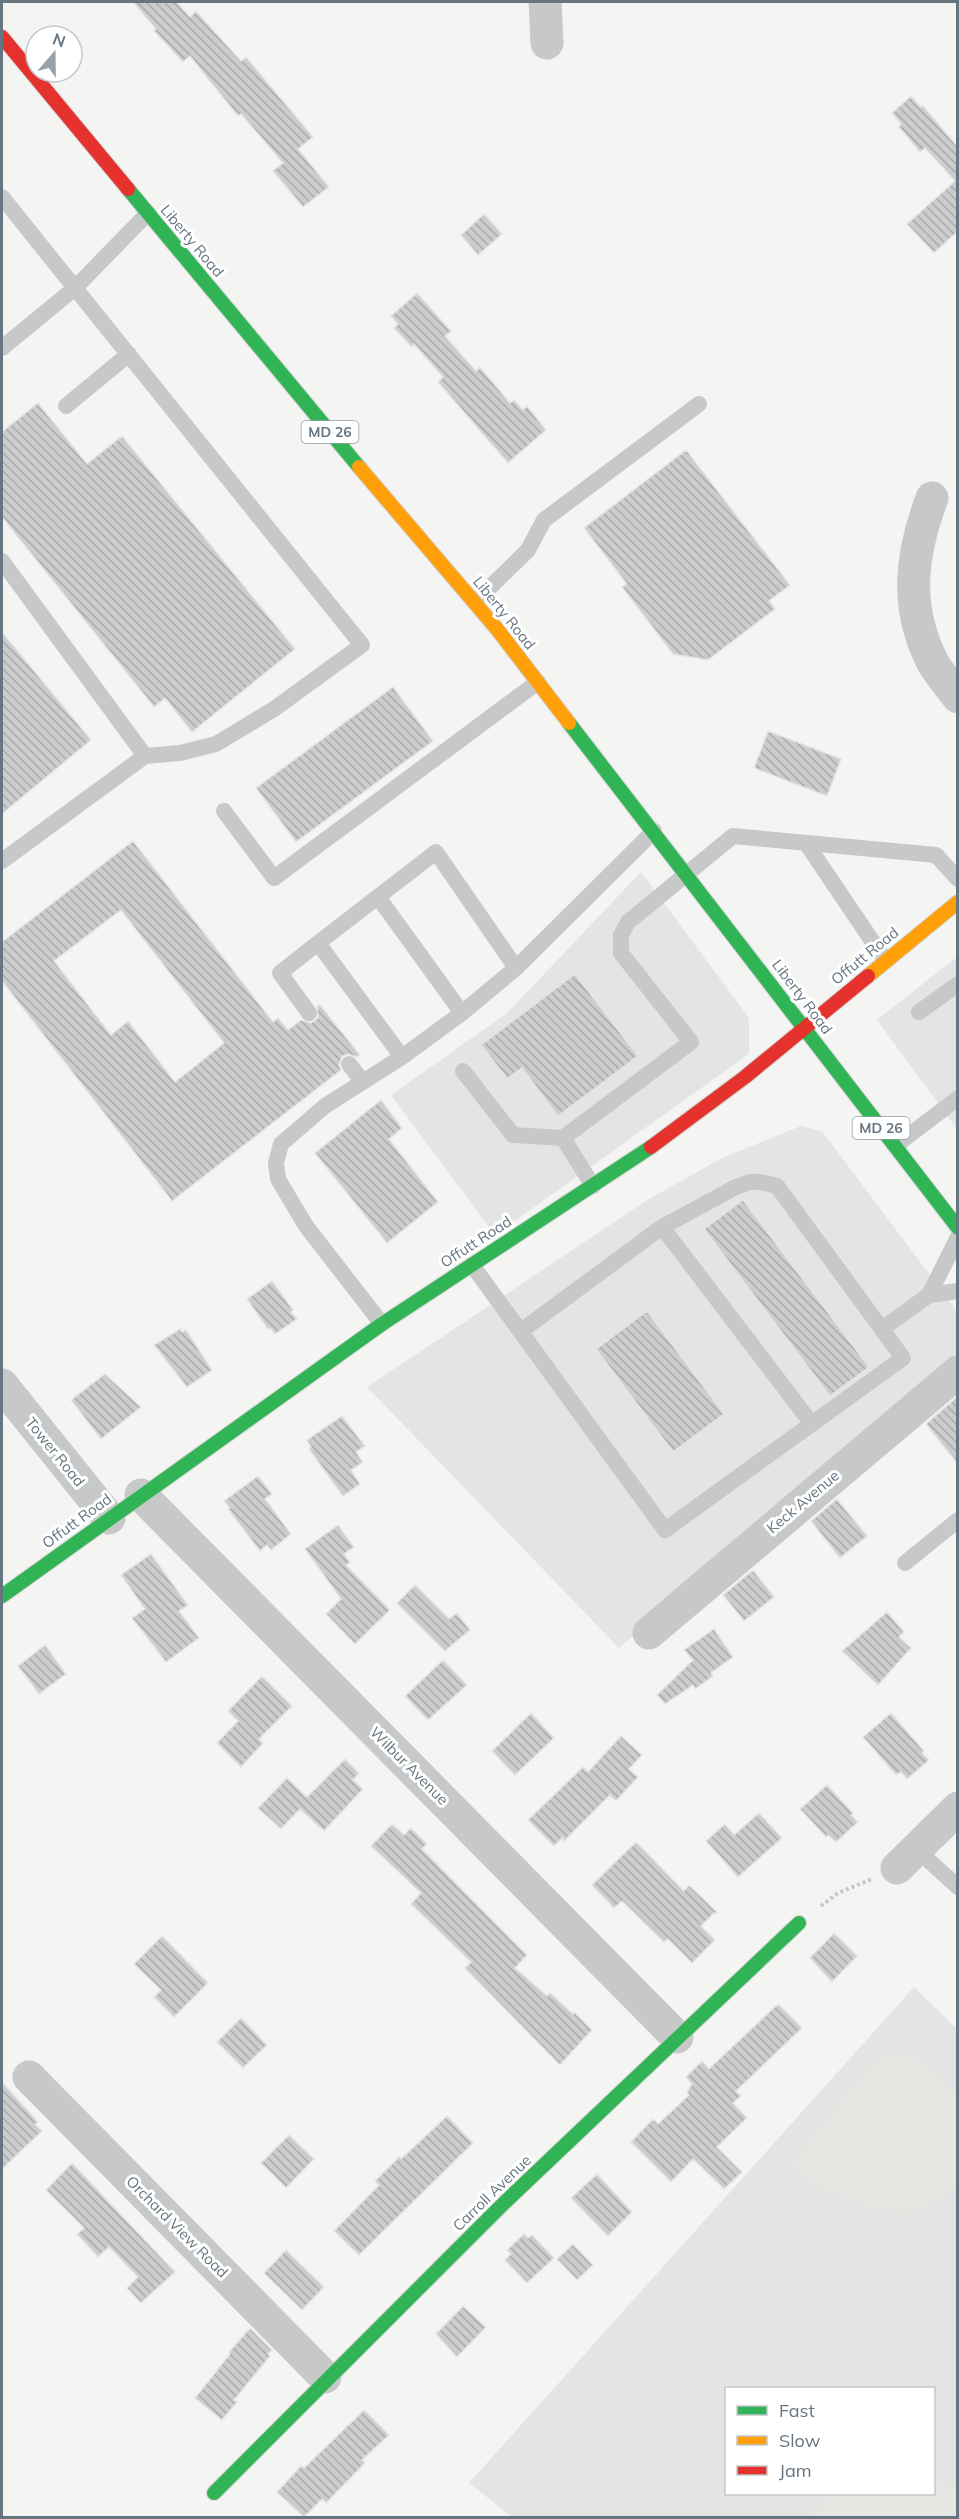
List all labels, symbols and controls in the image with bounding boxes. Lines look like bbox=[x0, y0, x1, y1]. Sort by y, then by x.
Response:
north arrow bbox=[24, 24, 84, 84]
text: N bbox=[50, 28, 68, 51]
street label: Liberty Road bbox=[157, 201, 228, 281]
road number: MD 26 bbox=[302, 421, 358, 443]
street label: Liberty Road bbox=[469, 572, 540, 653]
street label: Offutt Road bbox=[827, 923, 902, 989]
street label: Liberty Road bbox=[768, 956, 837, 1038]
road number: MD 26 bbox=[852, 1117, 910, 1139]
street label: Offutt Road bbox=[437, 1212, 515, 1272]
street label: Tower Road bbox=[22, 1413, 89, 1490]
street label: Keck Avenue bbox=[763, 1466, 843, 1537]
street label: Offutt Road bbox=[38, 1489, 115, 1552]
street label: Wilbur Avenue bbox=[366, 1722, 453, 1809]
street label: Carroll Avenue bbox=[448, 2150, 535, 2235]
street label: Orchard View Road bbox=[122, 2172, 232, 2282]
legend bbox=[725, 2387, 935, 2495]
text: Fast bbox=[779, 2399, 815, 2422]
text: Slow bbox=[779, 2429, 821, 2452]
text: Jam bbox=[779, 2459, 812, 2482]

